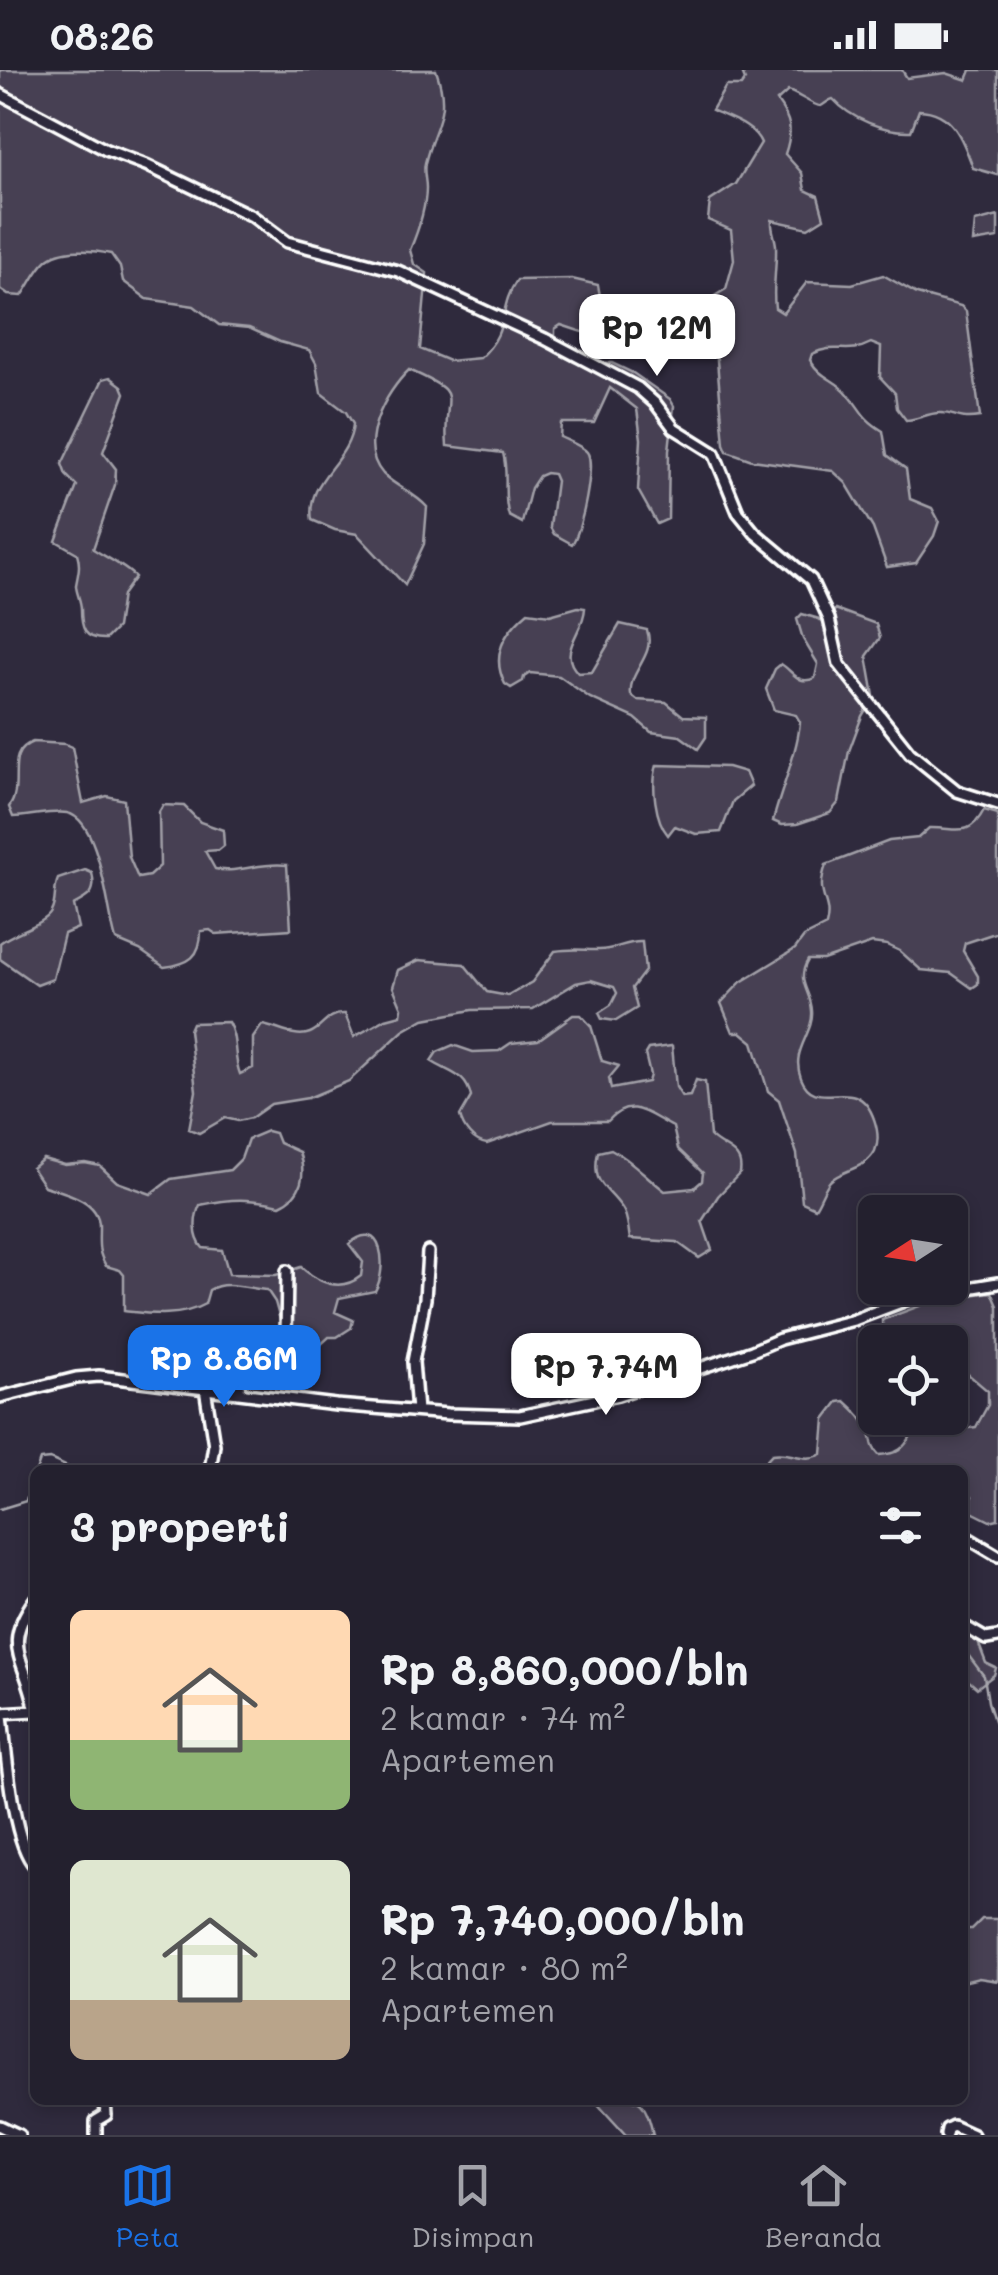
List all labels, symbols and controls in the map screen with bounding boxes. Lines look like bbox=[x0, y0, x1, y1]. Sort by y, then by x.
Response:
text: 08:26 bbox=[50, 10, 154, 60]
pin: Rp 12M bbox=[576, 294, 738, 379]
text: Rp 12M bbox=[601, 305, 713, 347]
north arrow bbox=[858, 1195, 968, 1305]
map controls bbox=[858, 1195, 968, 1435]
pin: Rp 8.86M bbox=[121, 1325, 327, 1410]
button: locate bbox=[858, 1325, 968, 1435]
pin: Rp 7.74M bbox=[503, 1333, 709, 1418]
text: Rp 8.86M bbox=[150, 1336, 298, 1378]
text: Rp 7.74M bbox=[533, 1344, 679, 1386]
text: 3 properti bbox=[70, 1498, 290, 1553]
icon: filters bbox=[873, 1498, 928, 1553]
text: Rp 8,860,000/bln bbox=[380, 1641, 749, 1696]
icon: home bbox=[150, 1650, 270, 1770]
text: 2 kamar · 74 m² bbox=[380, 1696, 625, 1738]
text: Apartemen bbox=[380, 1738, 555, 1780]
text: Rp 7,740,000/bln bbox=[380, 1891, 745, 1946]
icon: home bbox=[150, 1900, 270, 2020]
text: 2 kamar · 80 m² bbox=[380, 1946, 628, 1988]
text: Apartemen bbox=[380, 1988, 555, 2030]
tab: Peta bbox=[116, 2158, 180, 2254]
tab: Disimpan bbox=[411, 2158, 534, 2254]
tab: Beranda bbox=[765, 2158, 882, 2254]

